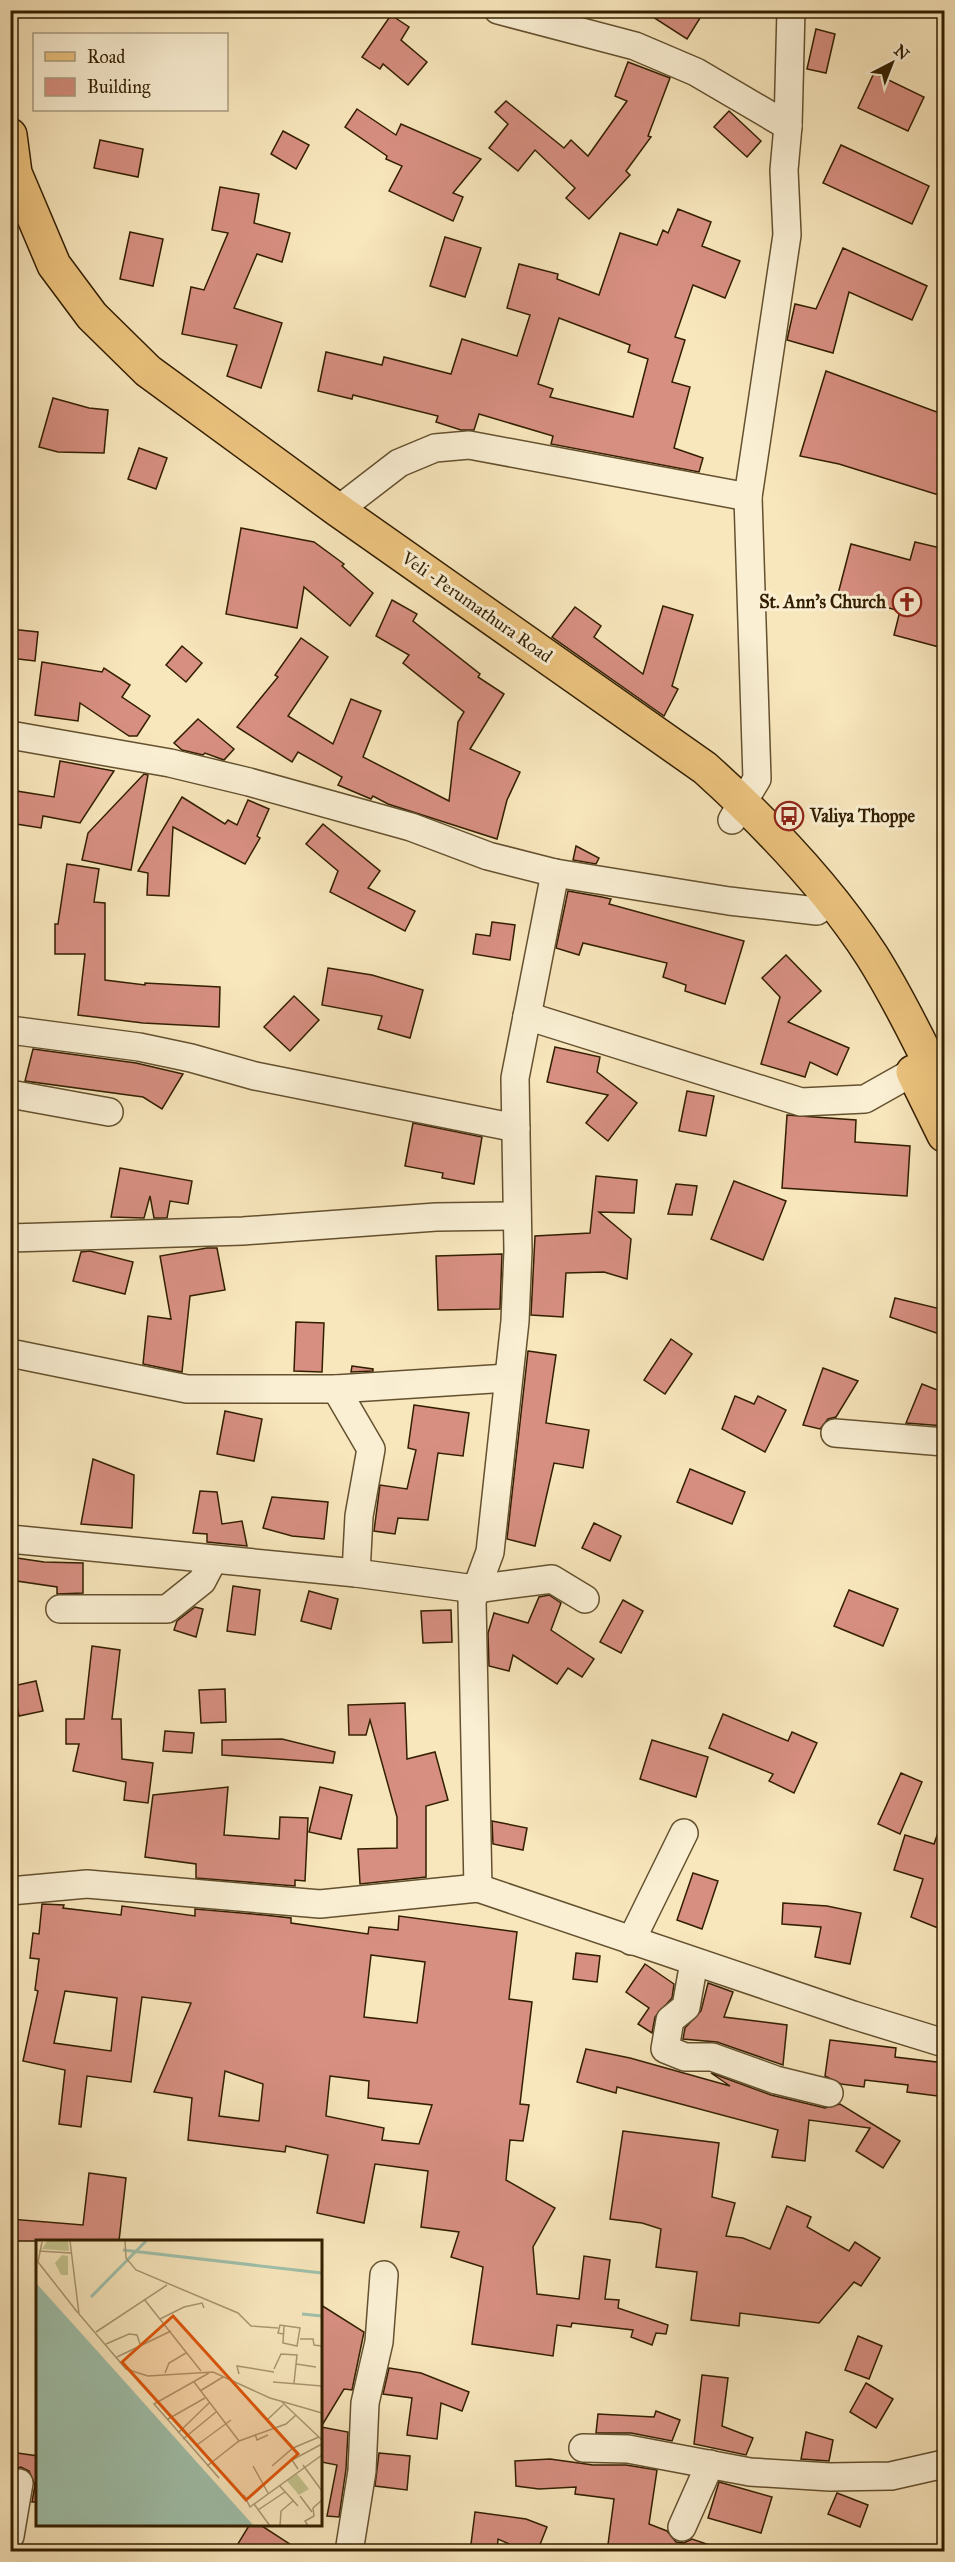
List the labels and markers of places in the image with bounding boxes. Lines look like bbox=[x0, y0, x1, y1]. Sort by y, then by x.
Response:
church icon: St. Ann's Church bbox=[891, 586, 923, 618]
place label: St. Ann's Church bbox=[759, 591, 887, 613]
bus stop icon: Valiya Thoppe bbox=[773, 800, 805, 832]
place label: Valiya Thoppe bbox=[809, 805, 916, 828]

